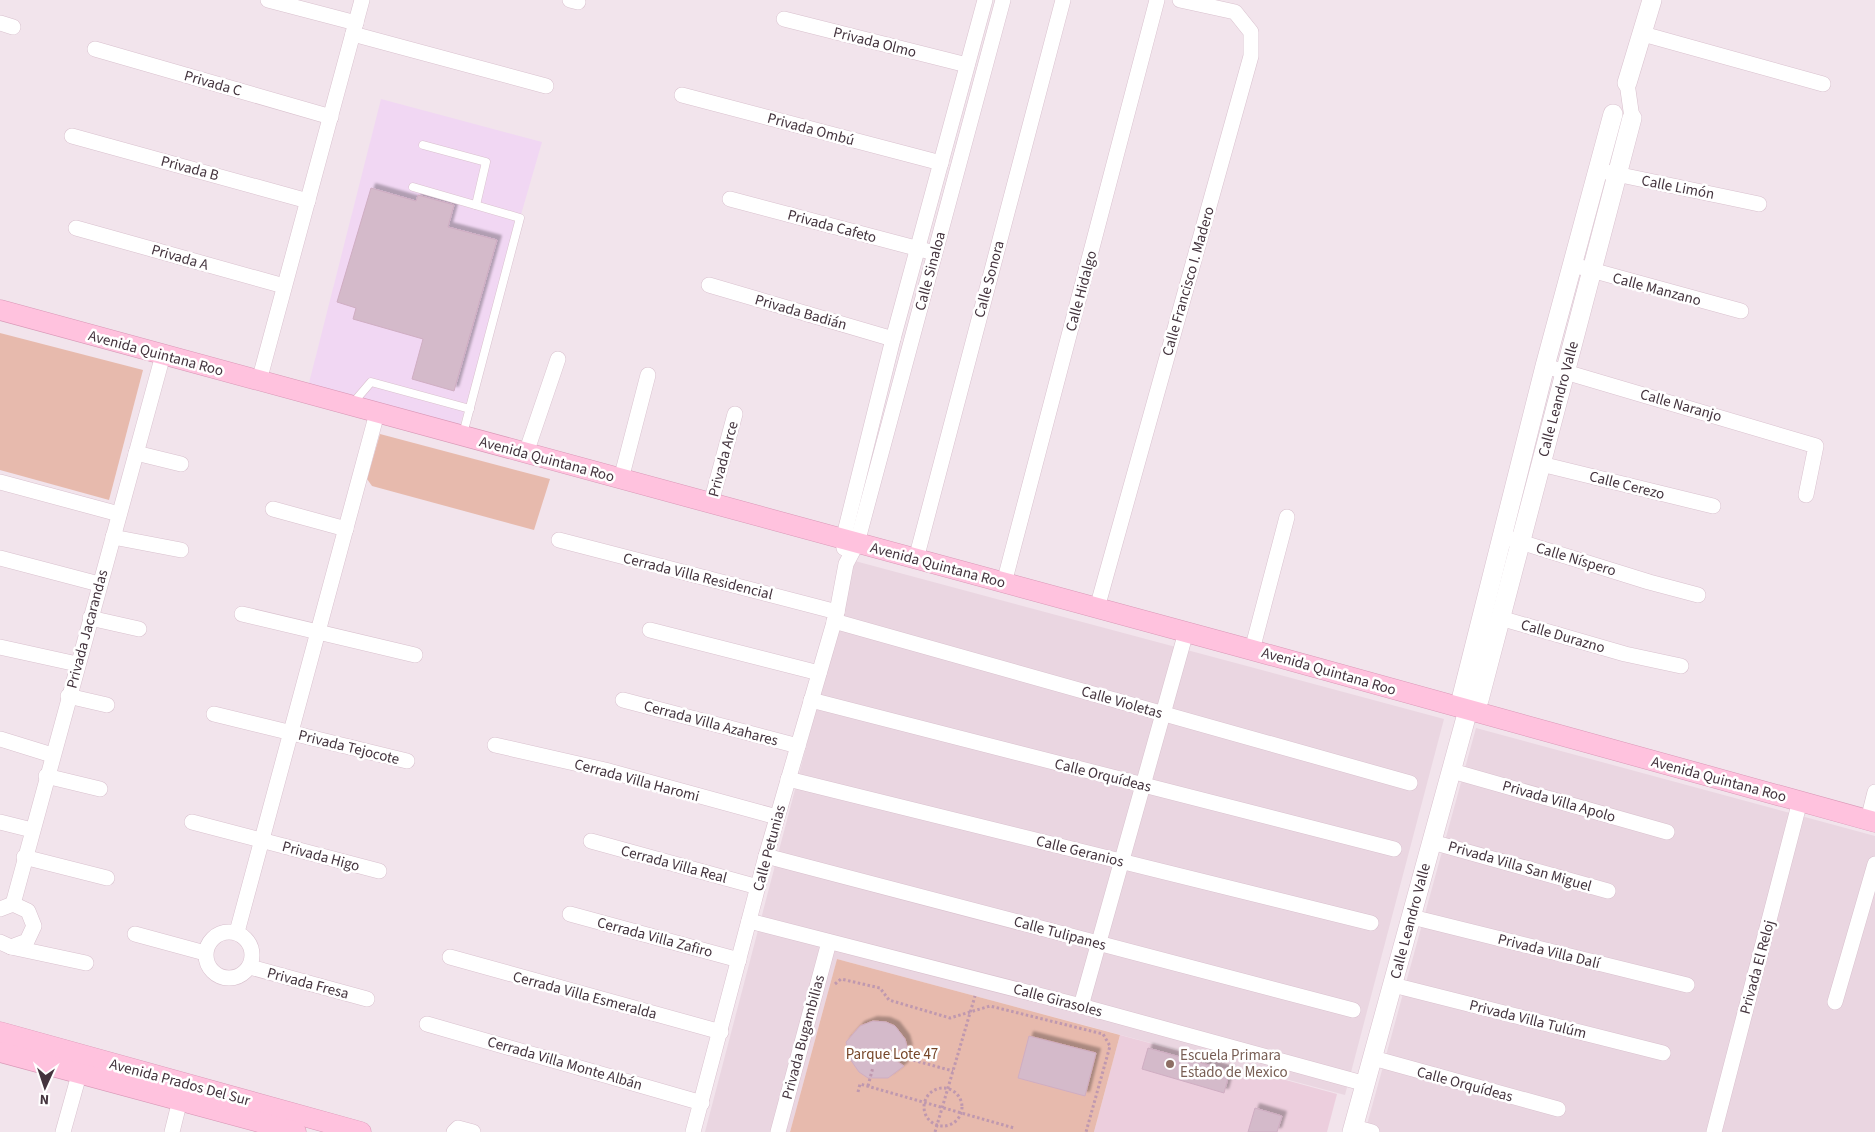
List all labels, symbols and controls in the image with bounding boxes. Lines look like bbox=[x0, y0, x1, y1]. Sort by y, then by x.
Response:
street label: Privada Olmo bbox=[831, 22, 919, 63]
street label: Privada C bbox=[182, 65, 245, 102]
street label: Privada Ombú bbox=[765, 108, 857, 151]
street label: Privada B bbox=[158, 151, 221, 186]
street label: Calle Limón bbox=[1640, 170, 1716, 205]
street label: Calle Francisco I. Madero bbox=[1157, 204, 1220, 358]
street label: Privada Cafeto bbox=[785, 205, 879, 248]
street label: Calle Sinaloa bbox=[910, 229, 951, 313]
street label: Calle Sonora bbox=[969, 238, 1010, 320]
street label: Privada A bbox=[149, 239, 212, 276]
street label: Calle Hidalgo bbox=[1061, 248, 1102, 334]
street label: Calle Manzano bbox=[1610, 268, 1703, 311]
street label: Privada Badián bbox=[752, 289, 849, 336]
street label: Avenida Quintana Roo bbox=[86, 325, 226, 382]
street label: Calle Leandro Valle bbox=[1533, 339, 1584, 459]
street label: Calle Naranjo bbox=[1638, 384, 1724, 427]
street label: Privada Arce bbox=[703, 419, 744, 499]
street label: Avenida Quintana Roo bbox=[477, 431, 617, 488]
street label: Calle Cerezo bbox=[1587, 466, 1667, 505]
street label: Avenida Quintana Roo bbox=[868, 537, 1008, 594]
street label: Calle Níspero bbox=[1533, 537, 1619, 582]
street label: Cerrada Villa Residencial bbox=[621, 548, 775, 605]
street label: Privada Jacarandas bbox=[62, 567, 113, 691]
street label: Calle Durazno bbox=[1518, 614, 1607, 659]
street label: Avenida Quintana Roo bbox=[1259, 642, 1399, 701]
street label: Calle Violetas bbox=[1079, 681, 1165, 724]
street label: Cerrada Villa Azahares bbox=[641, 695, 780, 752]
street label: Privada Tejocote bbox=[296, 725, 402, 770]
street label: Avenida Quintana Roo bbox=[1649, 751, 1789, 808]
street label: Calle Orquídeas bbox=[1052, 753, 1153, 798]
street label: Cerrada Villa Haromi bbox=[572, 754, 702, 807]
street label: Privada Villa Apolo bbox=[1500, 775, 1618, 828]
street label: Calle Petunias bbox=[748, 803, 791, 894]
street label: Calle Geranios bbox=[1034, 830, 1126, 873]
street label: Privada Higo bbox=[280, 836, 362, 877]
street label: Privada Villa San Miguel bbox=[1446, 836, 1594, 897]
street label: Cerrada Villa Real bbox=[618, 840, 729, 889]
street label: Calle Leandro Valle bbox=[1385, 861, 1436, 981]
street label: Calle Tulipanes bbox=[1011, 911, 1108, 956]
street label: Cerrada Villa Zafiro bbox=[595, 912, 715, 963]
street label: Privada El Reloj bbox=[1735, 918, 1780, 1017]
street label: Privada Villa Dalí bbox=[1496, 929, 1603, 975]
street label: Privada Fresa bbox=[265, 962, 351, 1004]
street label: Cerrada Villa Esmeralda bbox=[511, 966, 659, 1025]
street label: Privada Bugambilias bbox=[777, 973, 830, 1102]
street label: Calle Girasoles bbox=[1011, 978, 1105, 1022]
street label: Privada Villa Tulúm bbox=[1467, 995, 1589, 1044]
street label: Cerrada Villa Monte Albán bbox=[485, 1031, 645, 1096]
park label: Parque Lote 47 bbox=[846, 1044, 938, 1065]
place label: Escuela Primara Estado de Mexico bbox=[1180, 1045, 1288, 1083]
street label: Avenida Prados Del Sur bbox=[107, 1054, 253, 1112]
marker: Escuela Primara Estado de Mexico bbox=[1164, 1058, 1176, 1070]
north arrow bbox=[20, 1062, 70, 1112]
street label: Calle Orquídeas bbox=[1414, 1062, 1515, 1107]
text: N bbox=[39, 1089, 50, 1109]

